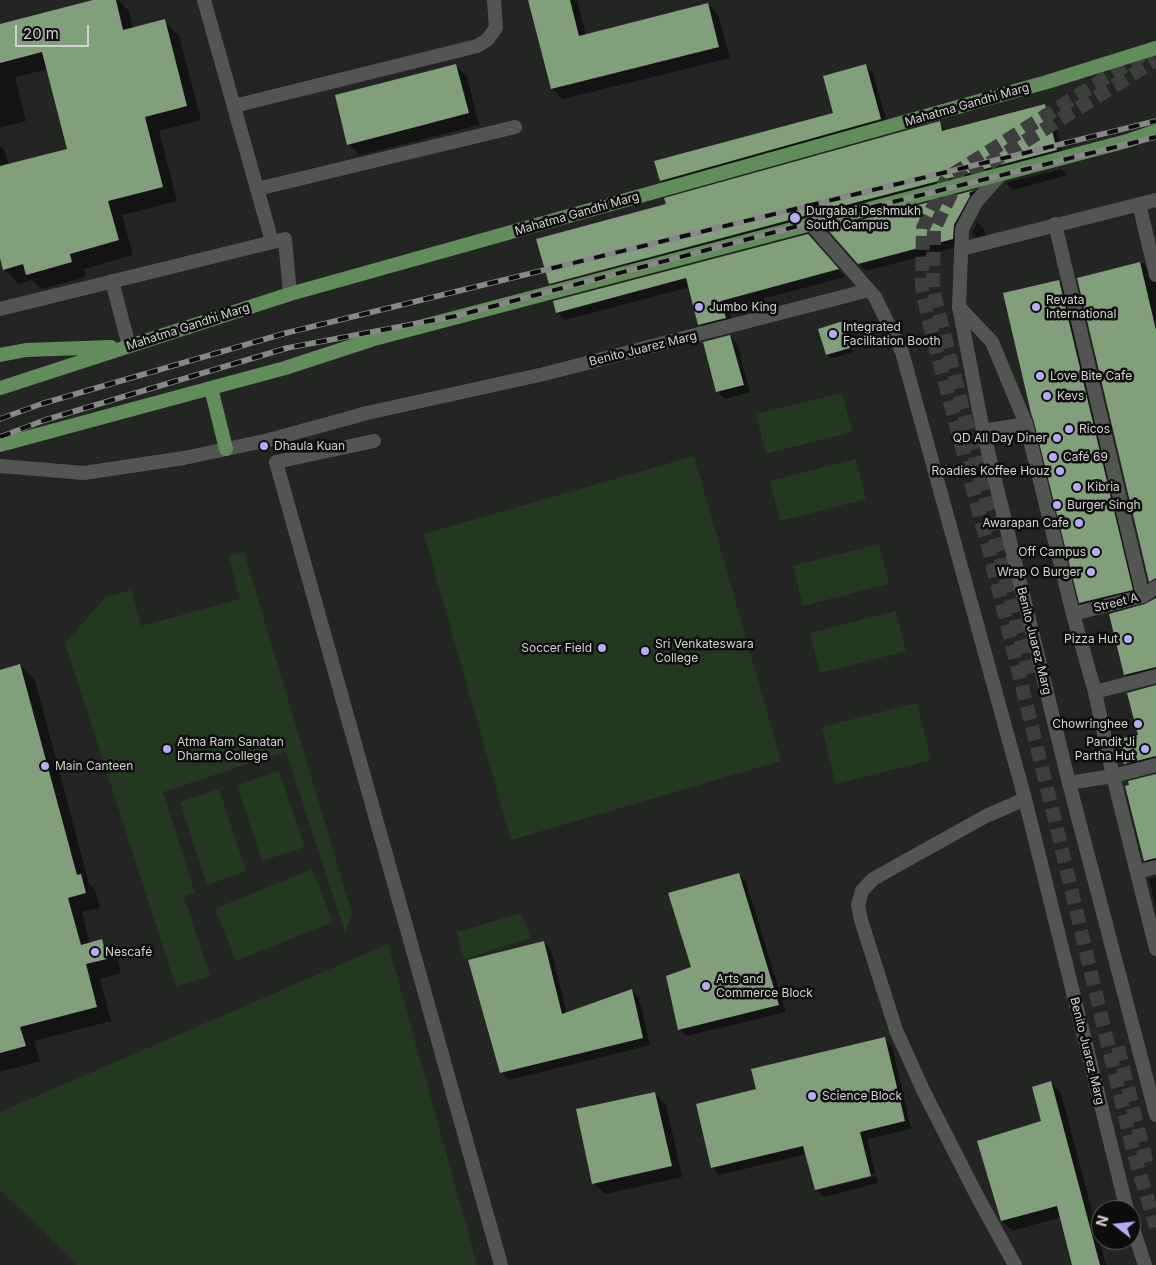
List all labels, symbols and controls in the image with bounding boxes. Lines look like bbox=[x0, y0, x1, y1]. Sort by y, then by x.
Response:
scale bar bbox=[18, 15, 91, 47]
text: 20 m bbox=[23, 24, 59, 43]
street label: Mahatma Gandhi Marg bbox=[903, 80, 1031, 130]
street label: Mahatma Gandhi Marg bbox=[513, 189, 641, 239]
place label: Durgabai Deshmukh South Campus bbox=[806, 204, 921, 232]
marker: Durgabai Deshmukh South Campus bbox=[788, 211, 802, 225]
place label: Revata International bbox=[1046, 293, 1116, 321]
street label: Mahatma Gandhi Marg bbox=[125, 300, 251, 354]
place label: Jumbo King bbox=[709, 300, 777, 314]
marker: Jumbo King bbox=[693, 301, 705, 313]
marker: Revata International bbox=[1030, 301, 1042, 313]
place label: Integrated Facilitation Booth bbox=[843, 320, 941, 348]
marker: Integrated Facilitation Booth bbox=[827, 328, 839, 340]
street label: Benito Juarez Marg bbox=[588, 329, 698, 369]
place label: Love Bite Cafe bbox=[1050, 369, 1132, 383]
marker: Love Bite Cafe bbox=[1034, 370, 1046, 382]
place label: Kevs bbox=[1057, 389, 1084, 403]
marker: Kevs bbox=[1041, 390, 1053, 402]
place label: Ricos bbox=[1079, 422, 1110, 436]
marker: Ricos bbox=[1063, 423, 1075, 435]
place label: QD All Day Diner bbox=[953, 431, 1047, 445]
marker: QD All Day Diner bbox=[1051, 432, 1063, 444]
place label: Dhaula Kuan bbox=[274, 439, 345, 453]
marker: Dhaula Kuan bbox=[258, 440, 270, 452]
place label: Café 69 bbox=[1063, 450, 1108, 464]
marker: Café 69 bbox=[1047, 451, 1059, 463]
place label: Roadies Koffee Houz bbox=[931, 464, 1050, 478]
marker: Roadies Koffee Houz bbox=[1054, 465, 1066, 477]
place label: Kibria bbox=[1087, 480, 1120, 494]
marker: Kibria bbox=[1071, 481, 1083, 493]
place label: Burger Singh bbox=[1067, 498, 1141, 512]
marker: Burger Singh bbox=[1051, 499, 1063, 511]
place label: Awarapan Cafe bbox=[982, 516, 1069, 530]
marker: Awarapan Cafe bbox=[1073, 517, 1085, 529]
place label: Off Campus bbox=[1018, 545, 1086, 559]
marker: Off Campus bbox=[1090, 546, 1102, 558]
place label: Wrap O Burger bbox=[997, 565, 1081, 579]
marker: Wrap O Burger bbox=[1085, 566, 1097, 578]
street label: Benito Juarez Marg bbox=[1014, 586, 1054, 696]
street label: Street A bbox=[1092, 591, 1140, 615]
place label: Pizza Hut bbox=[1064, 632, 1118, 646]
marker: Pizza Hut bbox=[1122, 633, 1134, 645]
place label: Sri Venkateswara College bbox=[655, 637, 754, 665]
place label: Soccer Field bbox=[521, 641, 592, 655]
marker: Soccer Field bbox=[596, 642, 608, 654]
marker: Sri Venkateswara College bbox=[639, 645, 651, 657]
place label: Chowringhee bbox=[1052, 717, 1128, 731]
marker: Chowringhee bbox=[1132, 718, 1144, 730]
place label: Atma Ram Sanatan Dharma College bbox=[177, 735, 284, 763]
place label: Pandit Ji Partha Hut bbox=[1075, 735, 1135, 763]
marker: Atma Ram Sanatan Dharma College bbox=[161, 743, 173, 755]
marker: Pandit Ji Partha Hut bbox=[1139, 743, 1151, 755]
place label: Main Canteen bbox=[55, 759, 133, 773]
marker: Main Canteen bbox=[39, 760, 51, 772]
place label: Nescafé bbox=[105, 945, 152, 959]
marker: Nescafé bbox=[89, 946, 101, 958]
place label: Arts and Commerce Block bbox=[716, 972, 813, 1000]
marker: Arts and Commerce Block bbox=[700, 980, 712, 992]
street label: Benito Juarez Marg bbox=[1067, 996, 1107, 1106]
place label: Science Block bbox=[822, 1089, 902, 1103]
marker: Science Block bbox=[806, 1090, 818, 1102]
north arrow bbox=[1091, 1200, 1141, 1250]
text: N bbox=[1092, 1214, 1112, 1228]

